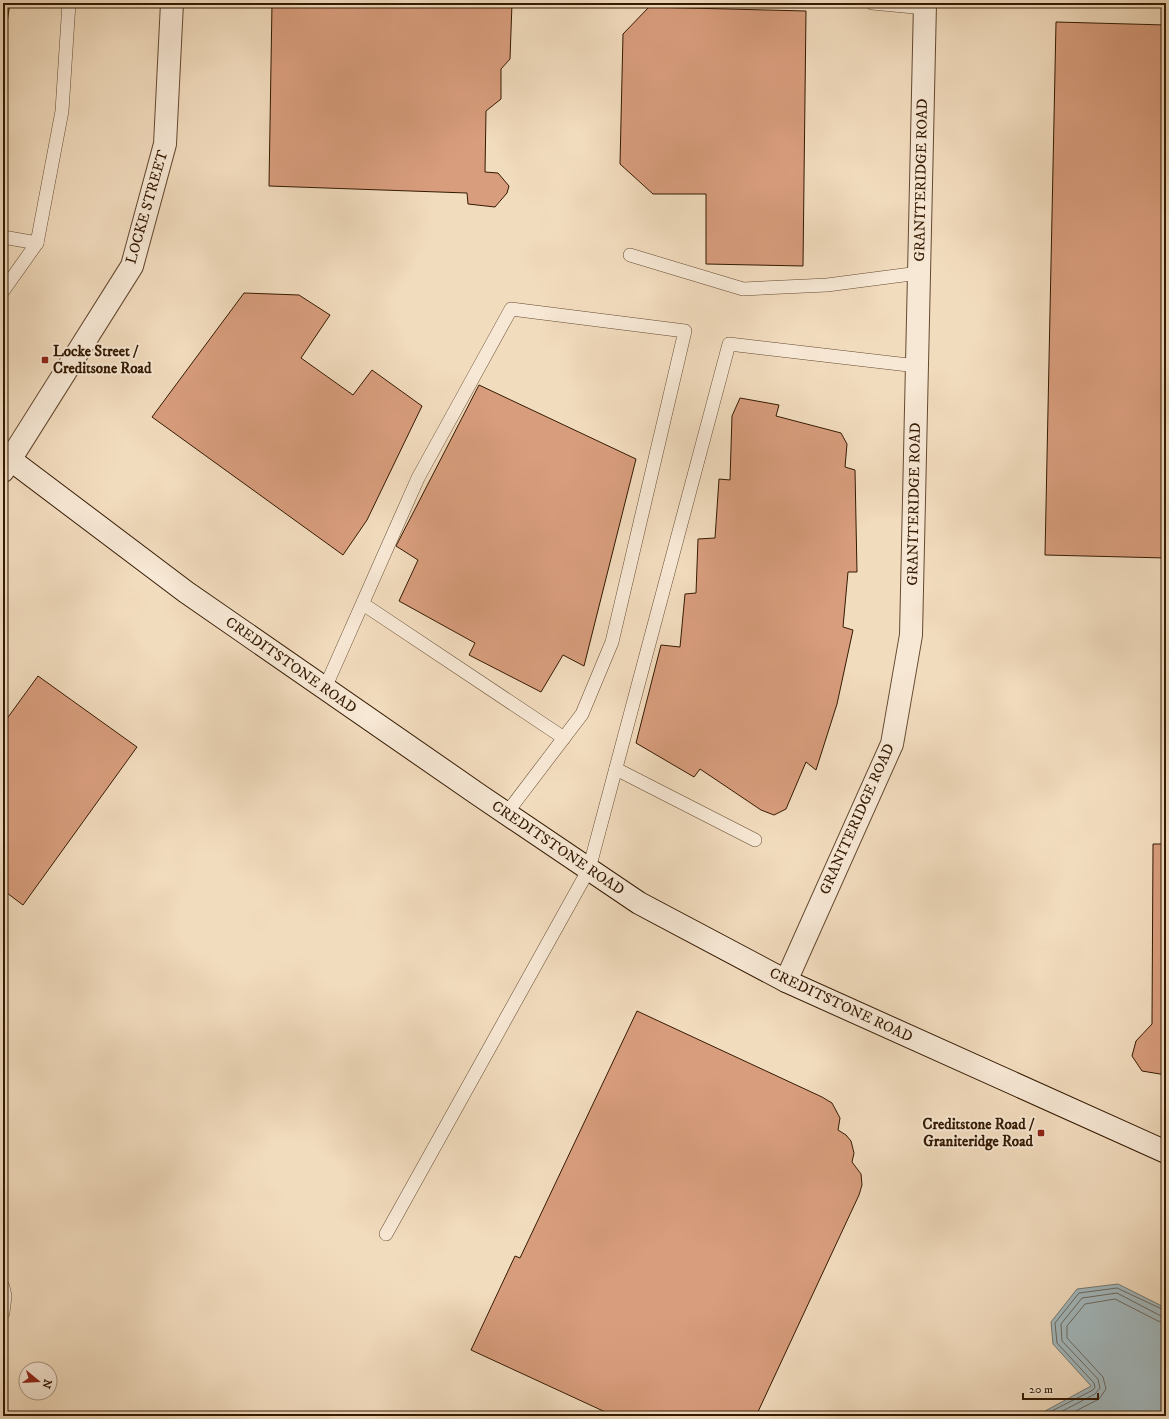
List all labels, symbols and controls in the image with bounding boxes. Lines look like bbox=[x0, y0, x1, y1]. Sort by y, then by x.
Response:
street label: GRANITERIDGE ROAD bbox=[910, 98, 932, 262]
street label: LOCKE STREET bbox=[122, 147, 173, 266]
place label: Locke Street / Creditsone Road bbox=[53, 342, 152, 378]
marker: Locke Street / Creditsone Road bbox=[40, 355, 50, 365]
street label: GRANITERIDGE ROAD bbox=[903, 422, 925, 586]
street label: CREDITSTONE ROAD bbox=[222, 612, 360, 718]
street label: GRANITERIDGE ROAD bbox=[815, 741, 899, 897]
street label: CREDITSTONE ROAD bbox=[488, 796, 628, 900]
street label: CREDITSTONE ROAD bbox=[766, 963, 916, 1047]
place label: Creditstone Road / Graniteridge Road bbox=[923, 1115, 1035, 1151]
marker: Creditstone Road / Graniteridge Road bbox=[1036, 1128, 1046, 1138]
north arrow bbox=[18, 1361, 58, 1401]
scale bar bbox=[1023, 1375, 1098, 1401]
text: N bbox=[39, 1377, 55, 1390]
text: 20 m bbox=[1029, 1382, 1053, 1397]

